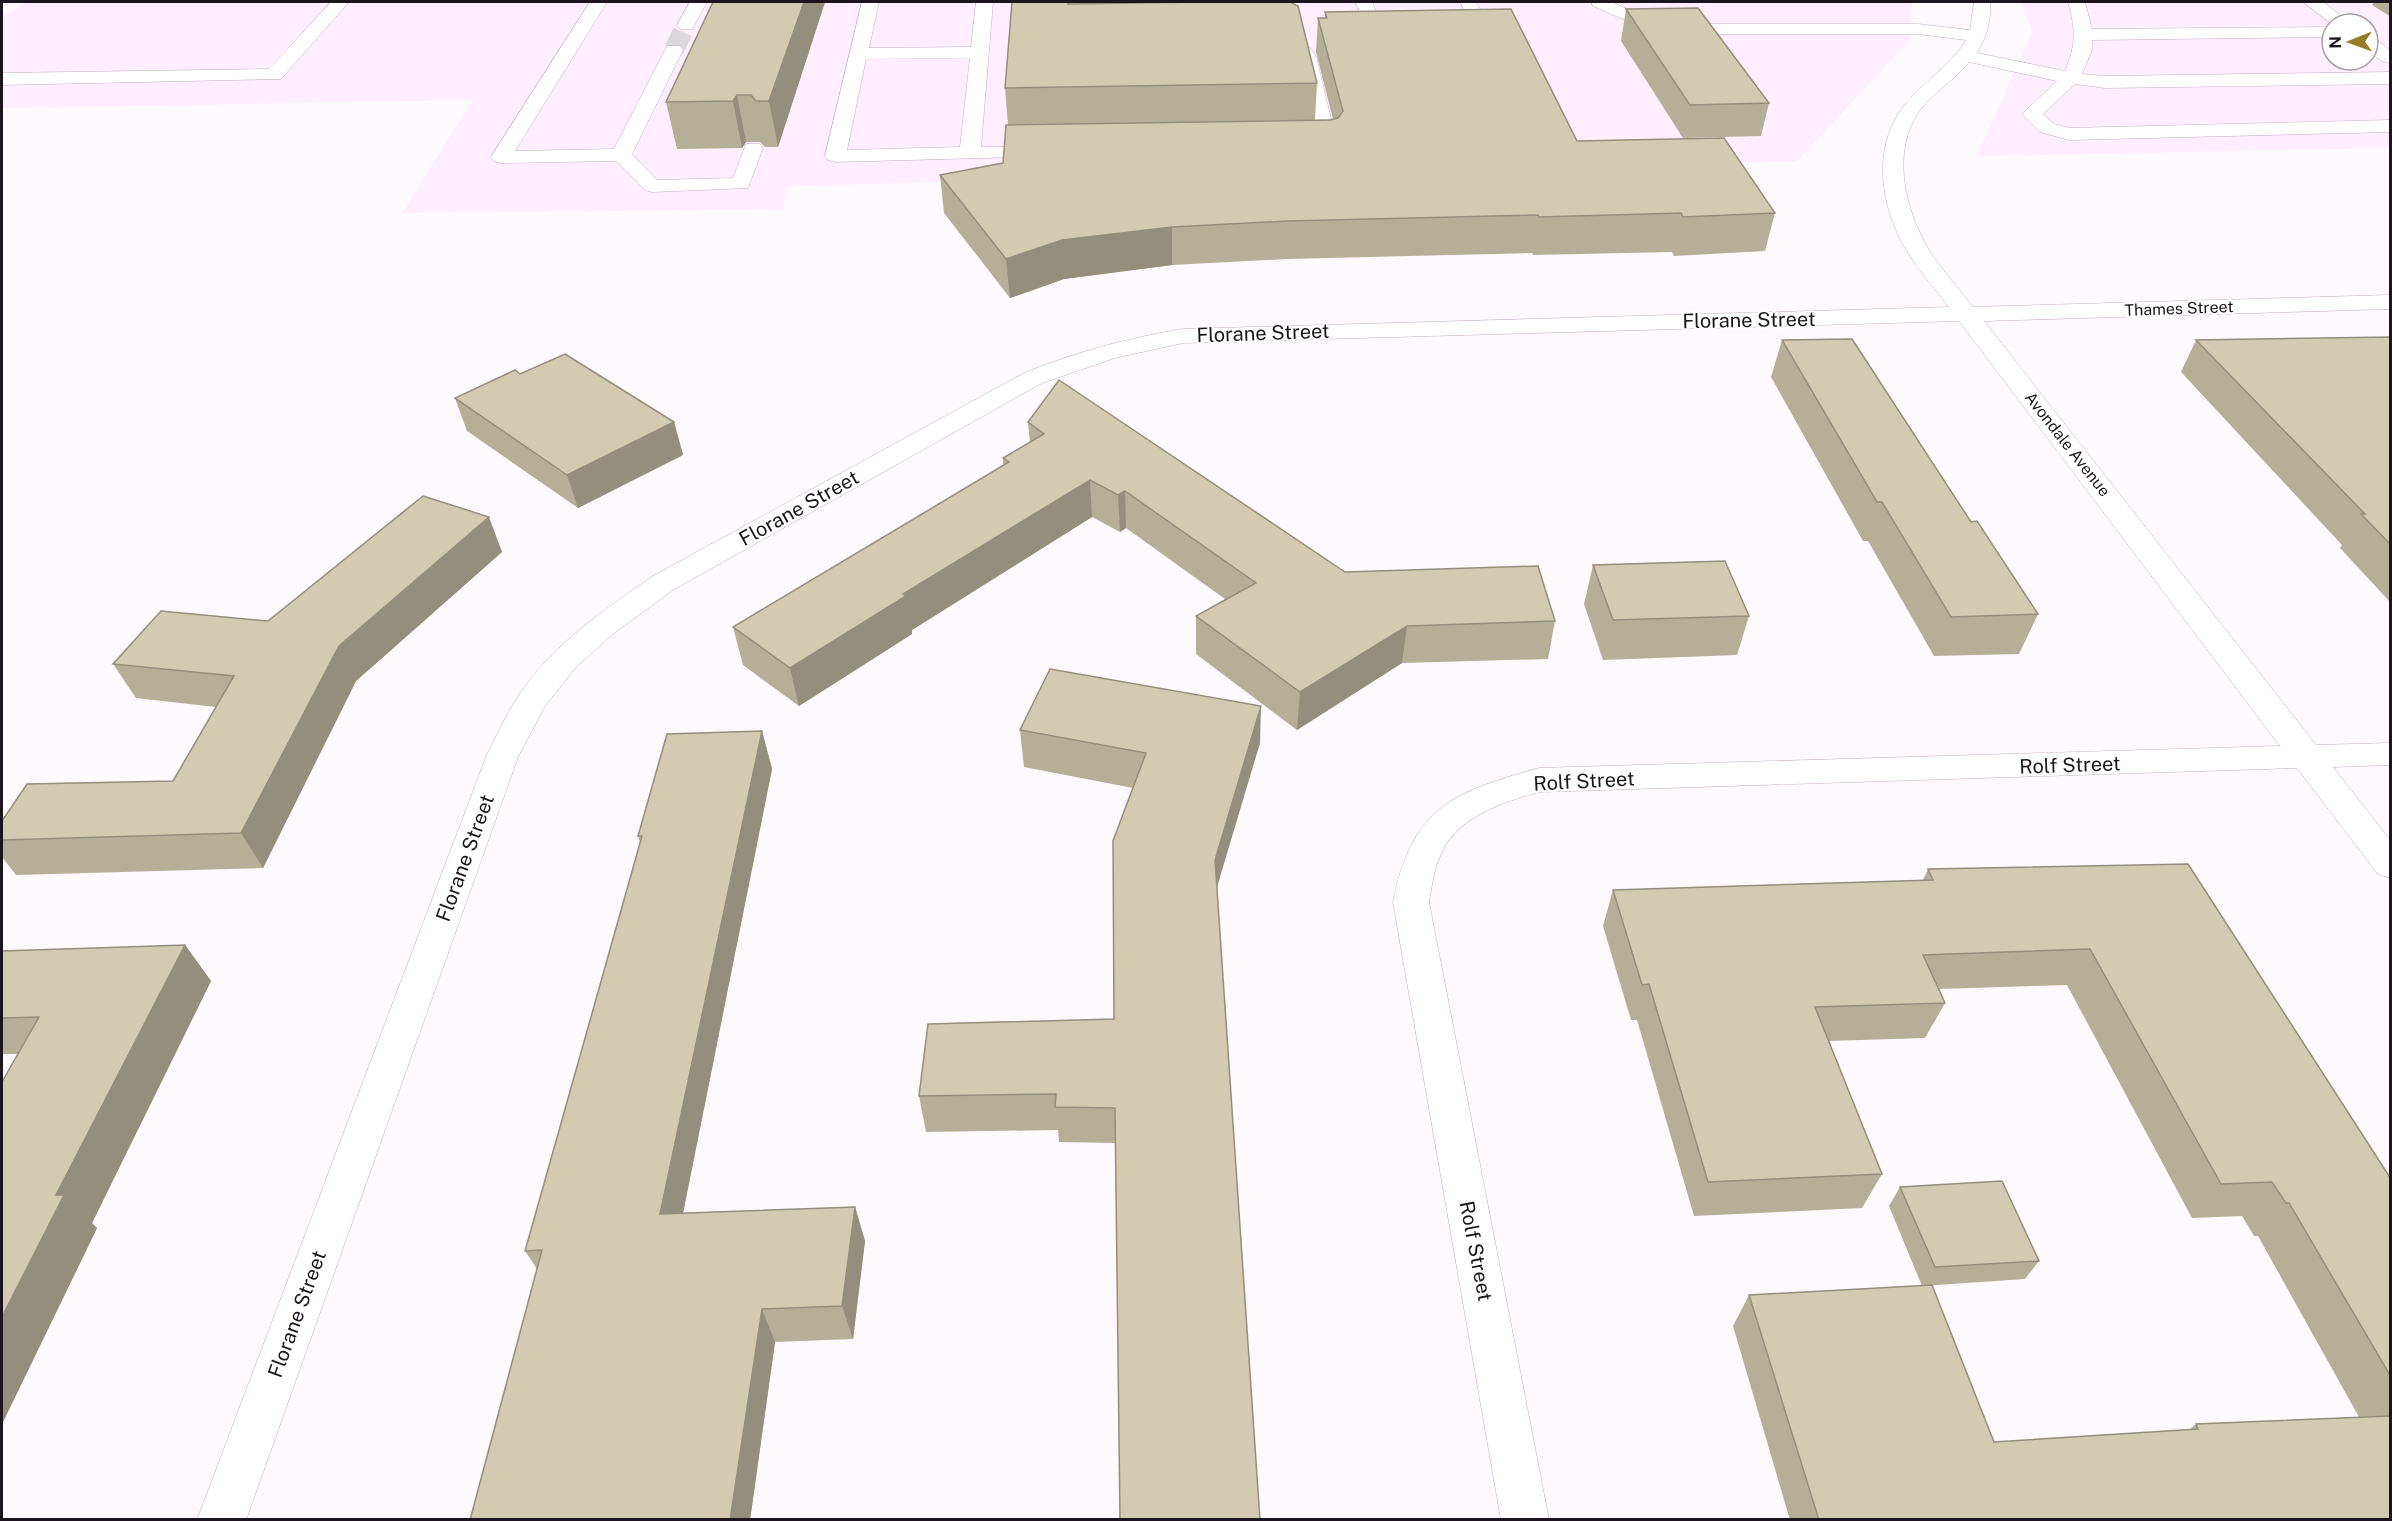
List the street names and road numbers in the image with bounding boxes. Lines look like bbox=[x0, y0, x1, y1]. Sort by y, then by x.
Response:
street label: Thames Street bbox=[2124, 297, 2234, 320]
street label: Florane Street bbox=[1682, 307, 1816, 333]
street label: Florane Street bbox=[1196, 319, 1330, 347]
street label: Avondale Avenue bbox=[2021, 388, 2114, 500]
street label: Florane Street bbox=[735, 465, 863, 551]
street label: Rolf Street bbox=[2019, 751, 2121, 779]
street label: Rolf Street bbox=[1533, 766, 1635, 796]
street label: Florane Street bbox=[431, 791, 499, 925]
street label: Rolf Street bbox=[1455, 1199, 1497, 1303]
street label: Florane Street bbox=[263, 1247, 331, 1381]

